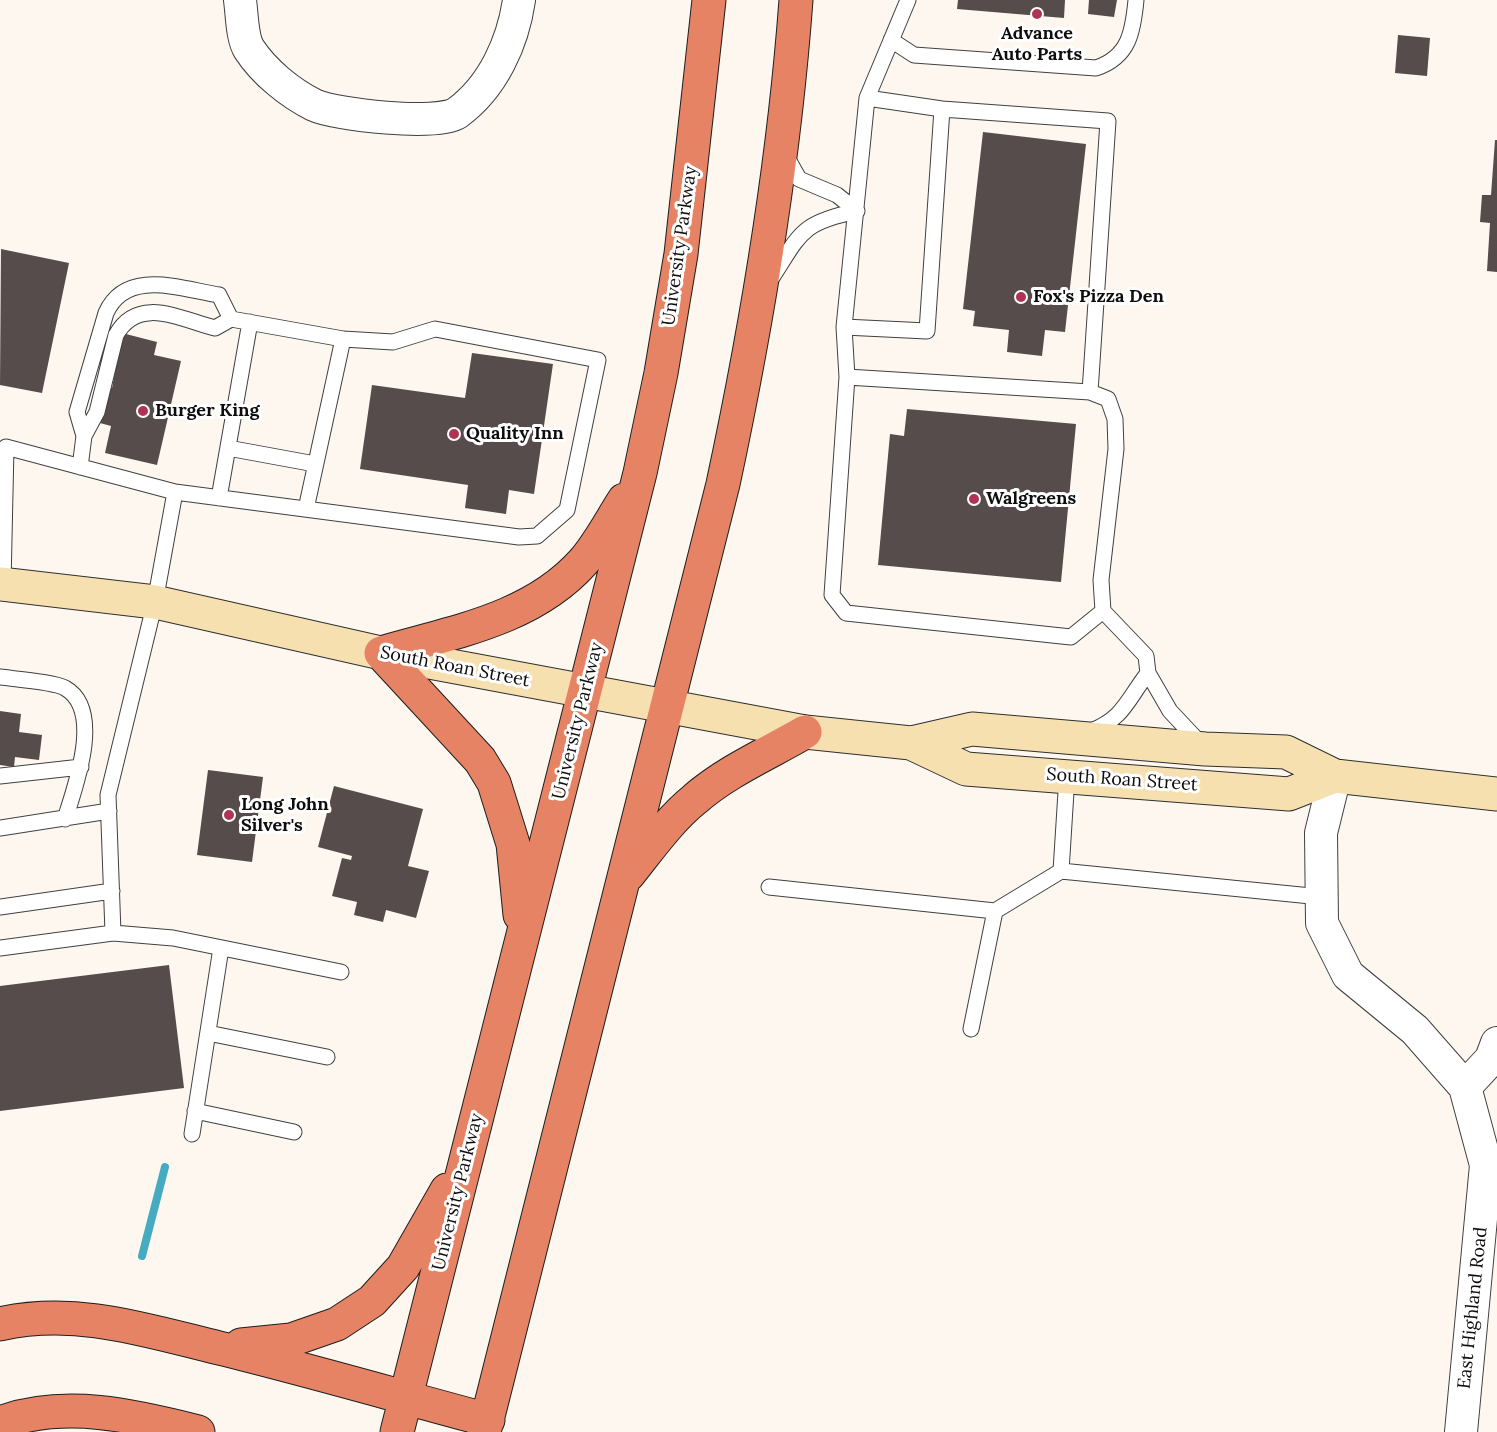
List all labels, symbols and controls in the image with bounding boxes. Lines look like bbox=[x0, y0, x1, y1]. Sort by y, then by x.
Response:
marker: Advance Auto Parts bbox=[1030, 7, 1044, 21]
place label: Advance Auto Parts bbox=[992, 23, 1082, 66]
street label: University Parkway bbox=[658, 165, 702, 327]
place label: Fox's Pizza Den bbox=[1033, 286, 1164, 308]
marker: Fox's Pizza Den bbox=[1014, 290, 1028, 304]
place label: Burger King bbox=[155, 400, 260, 422]
marker: Burger King bbox=[136, 404, 150, 418]
place label: Quality Inn bbox=[466, 423, 564, 445]
marker: Quality Inn bbox=[447, 427, 461, 441]
place label: Walgreens bbox=[986, 488, 1076, 510]
marker: Walgreens bbox=[967, 492, 981, 506]
street label: University Parkway bbox=[548, 640, 608, 802]
street label: South Roan Street bbox=[379, 642, 531, 692]
street label: South Roan Street bbox=[1046, 764, 1198, 796]
place label: Long John Silver's bbox=[241, 794, 329, 836]
marker: Long John Silver's bbox=[222, 808, 236, 822]
street label: University Parkway bbox=[428, 1111, 488, 1273]
street label: East Highland Road bbox=[1454, 1226, 1492, 1390]

